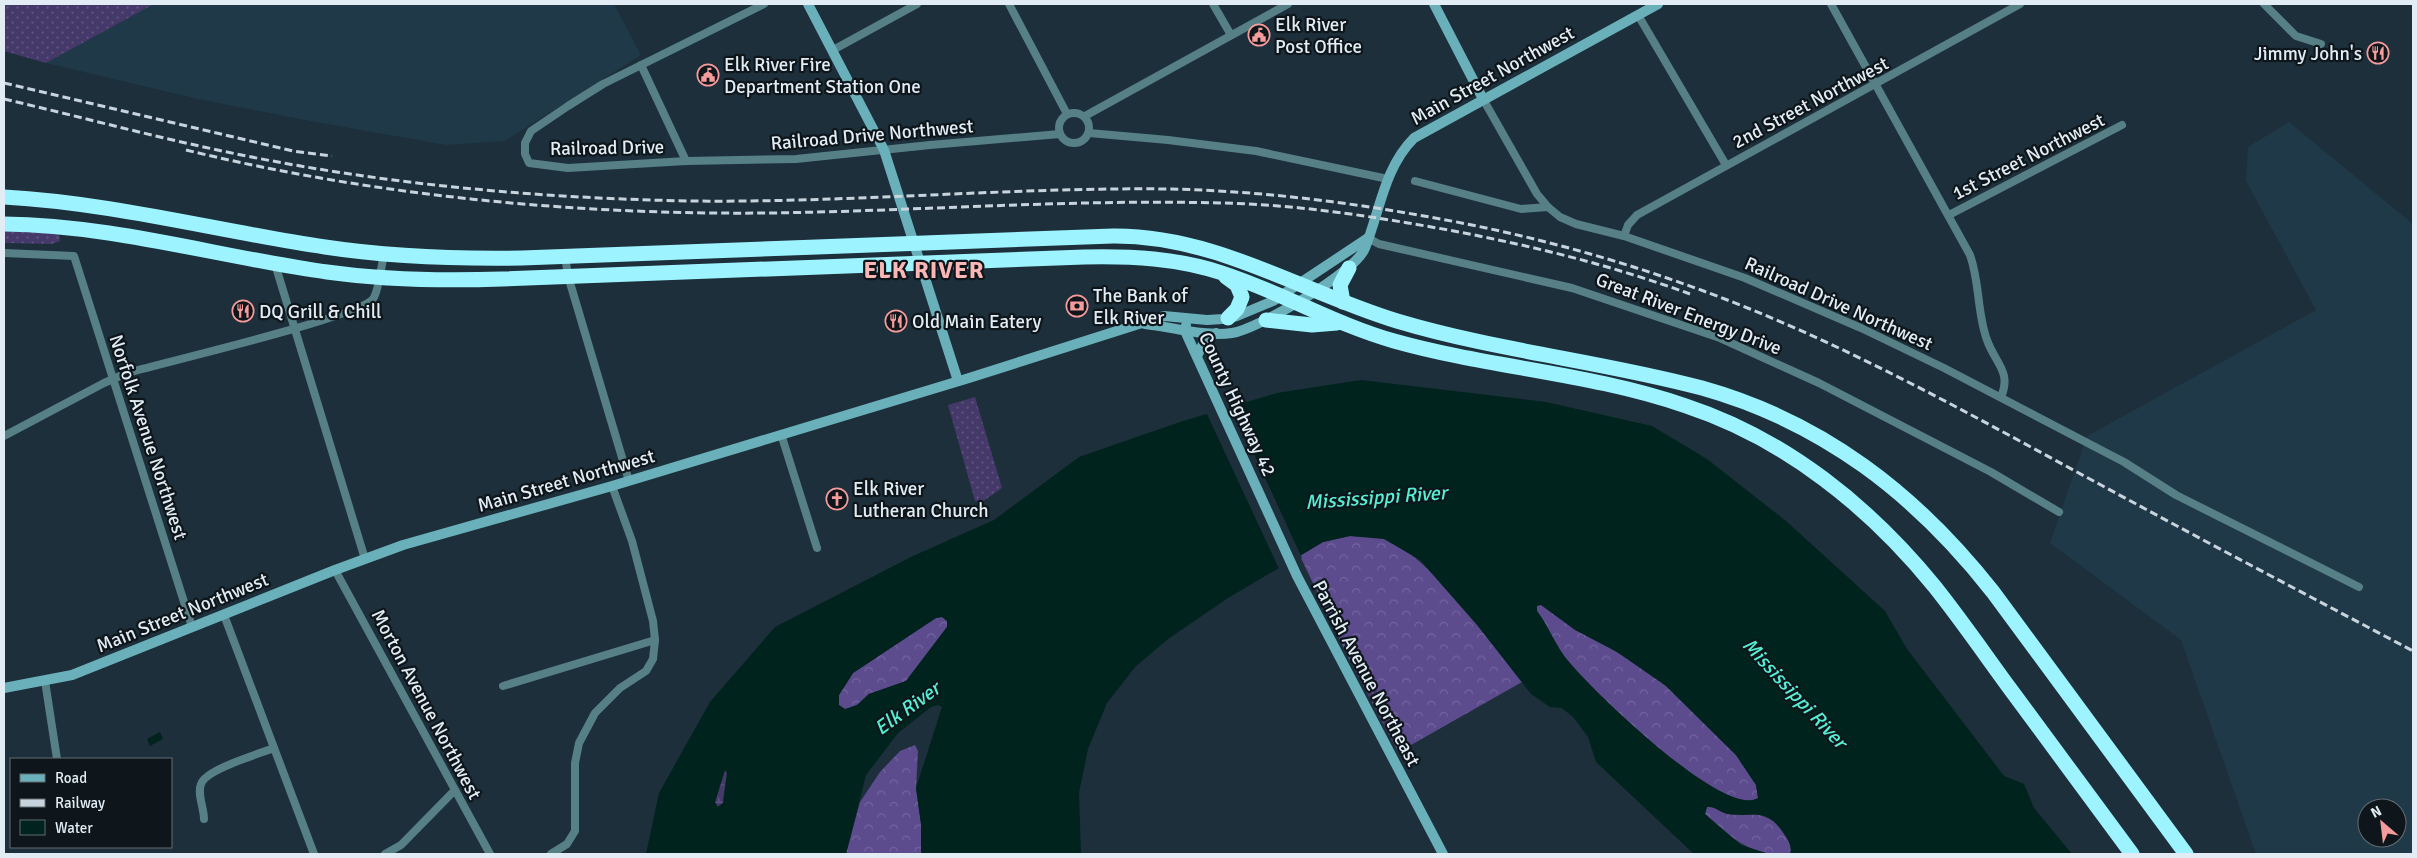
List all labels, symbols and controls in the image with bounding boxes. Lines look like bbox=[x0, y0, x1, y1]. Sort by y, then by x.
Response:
place label: Elk River Post Office bbox=[1275, 13, 1362, 59]
street label: Main Street Northwest bbox=[1407, 21, 1579, 131]
public building icon: Elk River Post Office bbox=[1247, 23, 1271, 47]
restaurant icon: Jimmy John's bbox=[2366, 41, 2390, 65]
place label: Jimmy John's bbox=[2254, 42, 2362, 66]
street label: 2nd Street Northwest bbox=[1728, 51, 1893, 154]
place label: Elk River Fire Department Station One bbox=[724, 53, 921, 99]
public building icon: Elk River Fire Department Station One bbox=[696, 63, 720, 87]
street label: 1st Street Northwest bbox=[1948, 108, 2109, 206]
street label: Railroad Drive Northwest bbox=[770, 114, 975, 156]
street label: Railroad Drive bbox=[550, 135, 664, 161]
street label: Railroad Drive Northwest bbox=[1741, 252, 1937, 356]
district label: ELK RIVER bbox=[864, 255, 984, 285]
street label: Great River Energy Drive bbox=[1592, 267, 1785, 360]
place label: The Bank of Elk River bbox=[1093, 284, 1189, 330]
bank icon: The Bank of Elk River bbox=[1065, 294, 1089, 318]
restaurant icon: DQ Grill & Chill bbox=[231, 299, 255, 323]
place label: DQ Grill & Chill bbox=[259, 300, 382, 324]
restaurant icon: Old Main Eatery bbox=[884, 309, 908, 333]
place label: Old Main Eatery bbox=[912, 310, 1041, 334]
street label: County Highway 42 bbox=[1193, 329, 1281, 480]
street label: Norfolk Avenue Northwest bbox=[104, 332, 193, 543]
street label: Main Street Northwest bbox=[475, 444, 658, 518]
place label: Elk River Lutheran Church bbox=[853, 477, 989, 523]
water label: Mississippi River bbox=[1304, 480, 1450, 515]
church icon: Elk River Lutheran Church bbox=[825, 487, 849, 511]
street label: Main Street Northwest bbox=[93, 567, 272, 658]
street label: Parrish Avenue Northeast bbox=[1307, 576, 1426, 771]
street label: Morton Avenue Northwest bbox=[366, 605, 487, 804]
water label: Mississippi River bbox=[1737, 633, 1854, 756]
water label: Elk River bbox=[870, 675, 947, 741]
legend bbox=[10, 758, 172, 848]
text: Road bbox=[55, 769, 87, 787]
text: Railway bbox=[55, 794, 105, 812]
north arrow bbox=[2357, 798, 2407, 848]
text: N bbox=[2368, 802, 2384, 822]
text: Water bbox=[55, 819, 93, 837]

